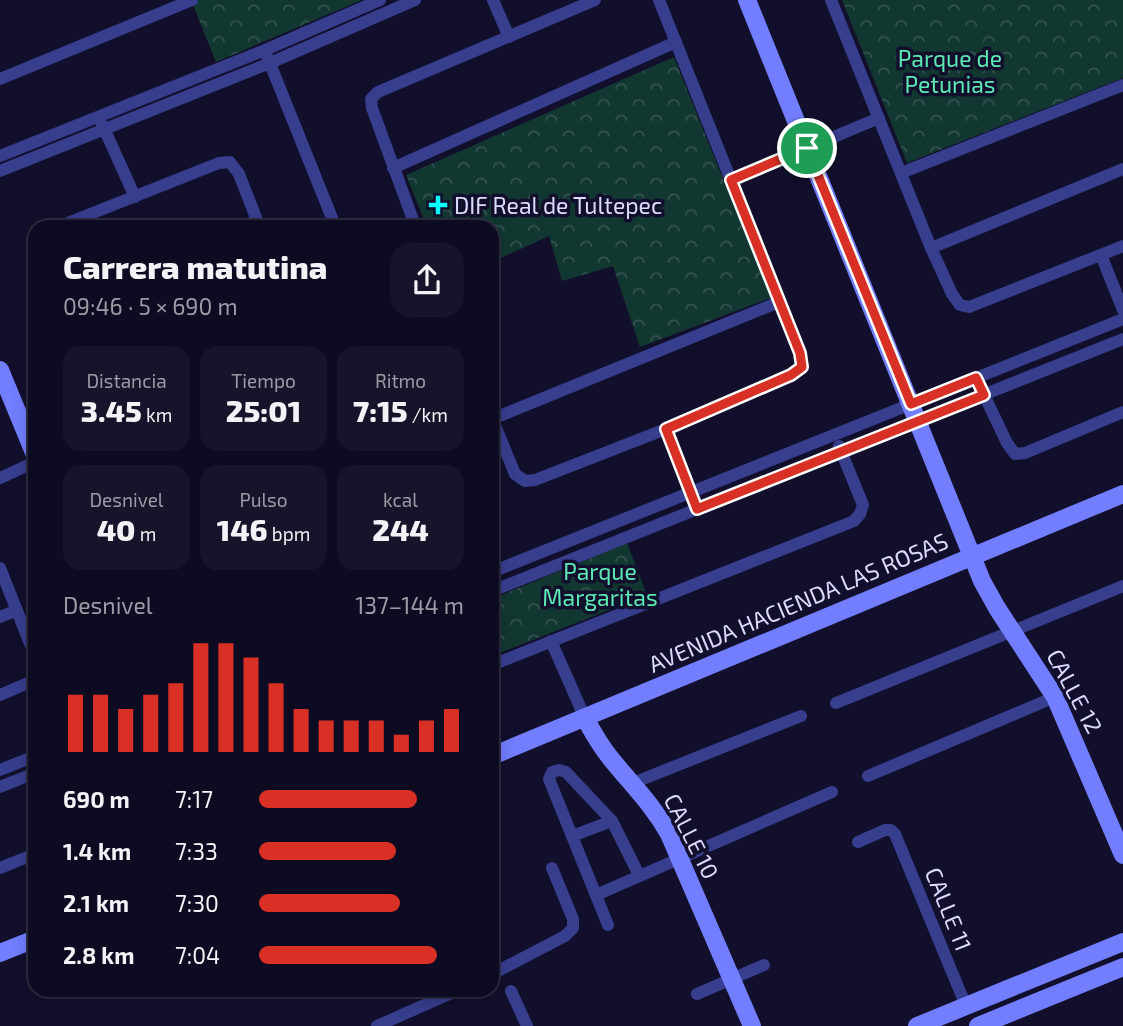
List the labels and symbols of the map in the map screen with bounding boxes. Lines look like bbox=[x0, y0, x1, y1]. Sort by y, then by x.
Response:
park label: Parque de Petunias bbox=[898, 44, 1002, 98]
pin bbox=[777, 118, 837, 178]
place label: DIF Real de Tultepec bbox=[454, 191, 662, 219]
marker: DIF Real de Tultepec bbox=[428, 195, 448, 215]
street label: AVENIDA HACIENDA LAS ROSAS bbox=[644, 526, 952, 678]
park label: Parque Margaritas bbox=[542, 557, 658, 611]
street label: CALLE 12 bbox=[1041, 644, 1109, 738]
street label: CALLE 10 bbox=[659, 789, 725, 883]
street label: CALLE 11 bbox=[920, 863, 978, 955]

